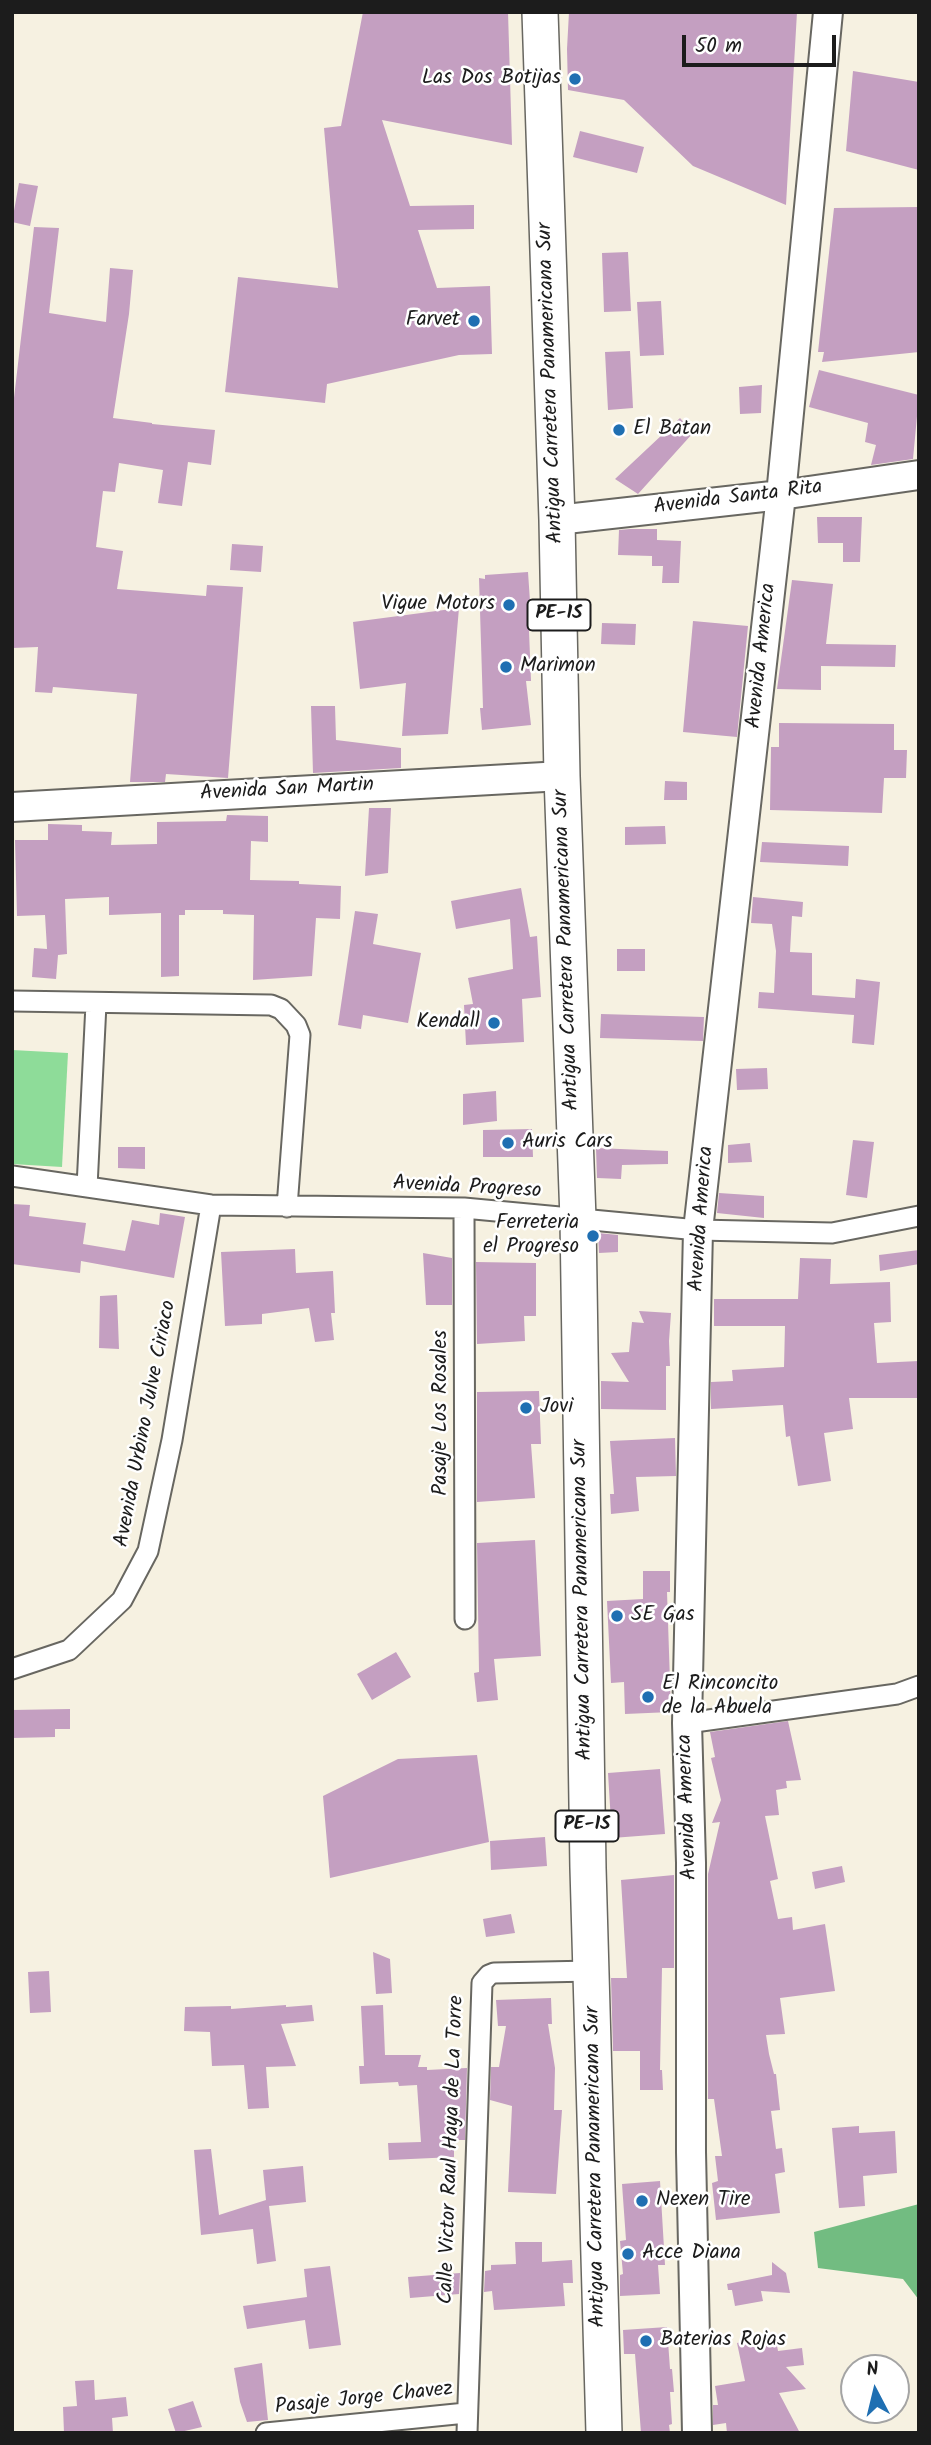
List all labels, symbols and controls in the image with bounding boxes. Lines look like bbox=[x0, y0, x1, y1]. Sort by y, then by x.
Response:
scale bar bbox=[686, 21, 840, 65]
text: 50 m bbox=[695, 30, 742, 63]
place label: Las Dos Botijas bbox=[422, 66, 561, 92]
marker: Las Dos Botijas bbox=[567, 71, 583, 87]
street label: Antigua Carretera Panamericana Sur bbox=[534, 222, 570, 544]
place label: Farvet bbox=[406, 308, 460, 334]
marker: Farvet bbox=[466, 313, 482, 329]
place label: El Batan bbox=[633, 417, 711, 443]
marker: El Batan bbox=[611, 422, 627, 438]
street label: Avenida Santa Rita bbox=[652, 476, 824, 522]
street label: Avenida America bbox=[743, 582, 783, 730]
place label: Vigue Motors bbox=[381, 592, 495, 618]
marker: Vigue Motors bbox=[501, 597, 517, 613]
road number: PE-1S bbox=[528, 600, 590, 630]
place label: Marimon bbox=[520, 654, 596, 680]
marker: Marimon bbox=[498, 659, 514, 675]
street label: Avenida San Martin bbox=[199, 774, 375, 808]
street label: Antigua Carretera Panamericana Sur bbox=[550, 789, 586, 1111]
place label: Kendall bbox=[416, 1010, 480, 1036]
marker: Kendall bbox=[486, 1015, 502, 1031]
place label: Auris Cars bbox=[522, 1130, 613, 1156]
marker: Auris Cars bbox=[500, 1135, 516, 1151]
street label: Avenida America bbox=[685, 1145, 721, 1293]
street label: Avenida Progreso bbox=[392, 1173, 542, 1205]
place label: Ferreteria el Progreso bbox=[483, 1211, 579, 1261]
marker: Ferreteria el Progreso bbox=[585, 1228, 601, 1244]
street label: Avenida Urbino Julve Ciriaco bbox=[111, 1299, 183, 1549]
street label: Pasaje Los Rosales bbox=[429, 1330, 455, 1496]
place label: Jovi bbox=[540, 1395, 573, 1421]
marker: Jovi bbox=[518, 1400, 534, 1416]
street label: Antigua Carretera Panamericana Sur bbox=[569, 1439, 599, 1761]
place label: SE Gas bbox=[631, 1603, 694, 1629]
marker: SE Gas bbox=[609, 1608, 625, 1624]
place label: El Rinconcito de la Abuela bbox=[662, 1672, 778, 1722]
marker: El Rinconcito de la Abuela bbox=[640, 1689, 656, 1705]
street label: Avenida America bbox=[674, 1734, 704, 1880]
road number: PE-1S bbox=[556, 1810, 618, 1842]
street label: Calle Victor Raul Haya de La Torre bbox=[435, 1995, 471, 2305]
street label: Antigua Carretera Panamericana Sur bbox=[582, 2006, 612, 2328]
place label: Nexen Tire bbox=[656, 2188, 750, 2214]
marker: Nexen Tire bbox=[634, 2193, 650, 2209]
place label: Acce Diana bbox=[642, 2241, 741, 2267]
marker: Acce Diana bbox=[620, 2246, 636, 2262]
place label: Baterias Rojas bbox=[660, 2328, 786, 2354]
marker: Baterias Rojas bbox=[638, 2333, 654, 2349]
north arrow bbox=[840, 2354, 910, 2424]
text: N bbox=[865, 2355, 880, 2386]
street label: Pasaje Jorge Chavez bbox=[274, 2378, 454, 2422]

